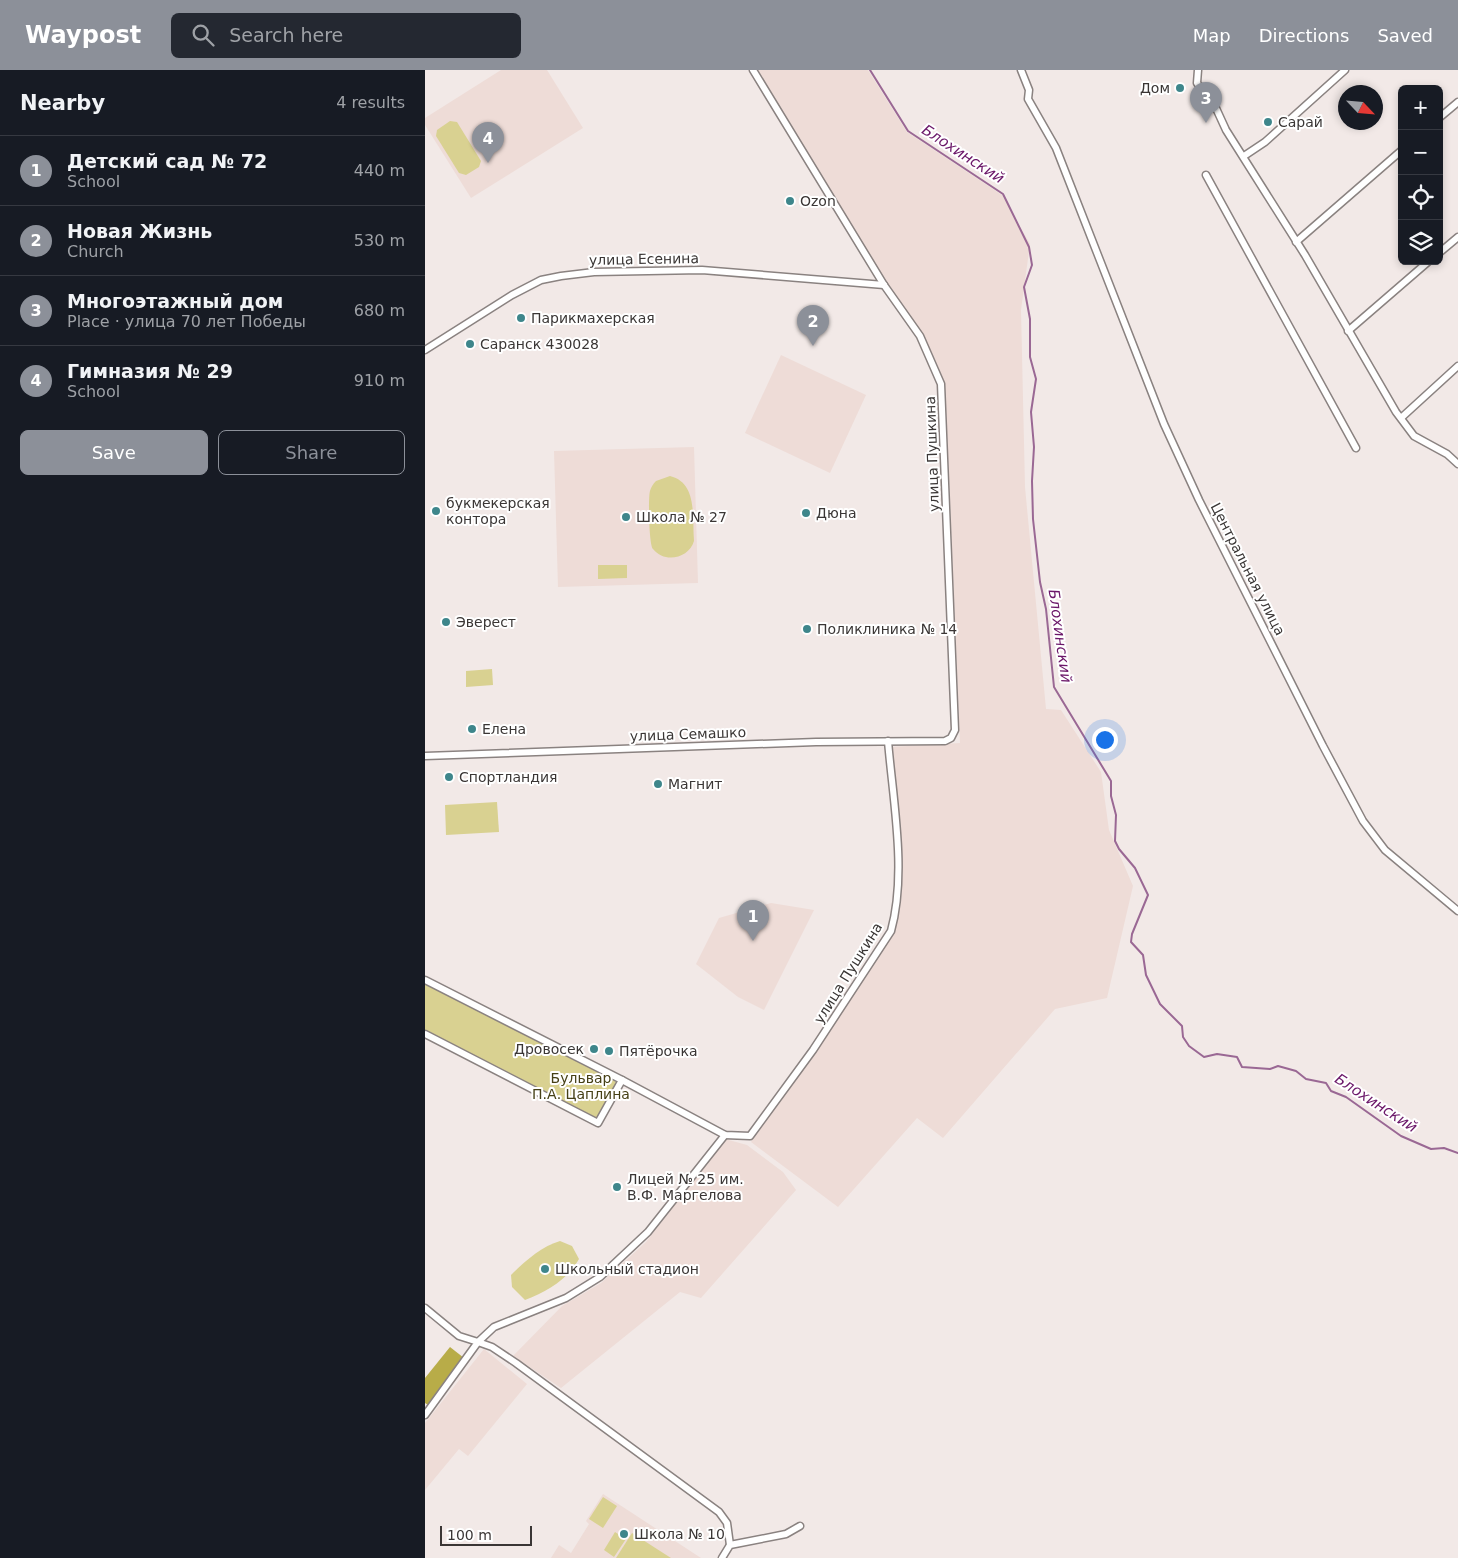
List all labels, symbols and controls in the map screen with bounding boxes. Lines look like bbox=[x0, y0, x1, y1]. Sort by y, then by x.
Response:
search box bbox=[171, 13, 521, 58]
text: Waypost bbox=[25, 21, 141, 49]
icon: search bbox=[189, 21, 217, 49]
text: Search here bbox=[229, 24, 343, 46]
text: Map bbox=[1193, 25, 1231, 46]
text: Directions bbox=[1259, 25, 1349, 46]
text: Saved bbox=[1377, 25, 1433, 46]
place label: Дом bbox=[1140, 80, 1170, 96]
marker: Дом bbox=[1174, 82, 1186, 94]
pin: 3 bbox=[1190, 82, 1222, 123]
north arrow bbox=[1338, 85, 1383, 130]
map controls bbox=[1398, 85, 1443, 265]
button: + bbox=[1398, 85, 1443, 130]
text: Nearby bbox=[20, 91, 105, 115]
text: 4 results bbox=[336, 93, 405, 112]
place label: Сарай bbox=[1278, 114, 1323, 130]
marker: Сарай bbox=[1262, 116, 1274, 128]
water label: Блохинский bbox=[919, 121, 1008, 187]
pin: 4 bbox=[472, 122, 504, 163]
button: − bbox=[1398, 130, 1443, 175]
text: Детский сад № 72 bbox=[67, 150, 267, 172]
text: 1 bbox=[30, 161, 42, 180]
text: 440 m bbox=[354, 161, 405, 180]
text: School bbox=[67, 172, 120, 191]
button: locate bbox=[1398, 175, 1443, 220]
place label: Ozon bbox=[800, 193, 836, 209]
marker: Ozon bbox=[784, 195, 796, 207]
text: Новая Жизнь bbox=[67, 220, 212, 242]
button: layers bbox=[1398, 220, 1443, 265]
text: 2 bbox=[30, 231, 42, 250]
text: 530 m bbox=[354, 231, 405, 250]
text: Church bbox=[67, 242, 124, 261]
street label: улица Есенина bbox=[589, 250, 699, 268]
text: Многоэтажный дом bbox=[67, 290, 283, 312]
text: 3 bbox=[30, 301, 42, 320]
text: 680 m bbox=[354, 301, 405, 320]
pin: 2 bbox=[797, 305, 829, 346]
place label: Парикмахерская bbox=[531, 310, 655, 326]
text: Place · улица 70 лет Победы bbox=[67, 312, 306, 331]
marker: Парикмахерская bbox=[515, 312, 527, 324]
place label: Саранск 430028 bbox=[480, 336, 599, 352]
marker: Саранск 430028 bbox=[464, 338, 476, 350]
text: Гимназия № 29 bbox=[67, 360, 233, 382]
text: 4 bbox=[30, 371, 42, 390]
text: 910 m bbox=[354, 371, 405, 390]
text: School bbox=[67, 382, 120, 401]
street label: улица Пушкина bbox=[922, 396, 942, 512]
button: Save bbox=[20, 430, 208, 475]
button: Share bbox=[218, 430, 405, 475]
place label: букмекерская контора bbox=[446, 495, 550, 527]
street label: Центральная улица bbox=[1208, 500, 1288, 638]
marker: букмекерская контора bbox=[430, 505, 442, 517]
place label: Дюна bbox=[816, 505, 856, 521]
marker: Дюна bbox=[800, 507, 812, 519]
place label: Школа № 27 bbox=[636, 509, 727, 525]
marker: Школа № 27 bbox=[620, 511, 632, 523]
water label: Блохинский bbox=[1045, 588, 1076, 684]
place label: Эверест bbox=[456, 614, 516, 630]
marker: Эверест bbox=[440, 616, 452, 628]
place label: Поликлиника № 14 bbox=[817, 621, 957, 637]
marker: Поликлиника № 14 bbox=[801, 623, 813, 635]
place label: Елена bbox=[482, 721, 526, 737]
marker: Елена bbox=[466, 723, 478, 735]
street label: улица Семашко bbox=[630, 724, 746, 744]
your location bbox=[1092, 727, 1118, 753]
place label: Спортландия bbox=[459, 769, 557, 785]
marker: Спортландия bbox=[443, 771, 455, 783]
place label: Магнит bbox=[668, 776, 722, 792]
marker: Магнит bbox=[652, 778, 664, 790]
pin: 1 bbox=[737, 900, 769, 941]
street label: улица Пушкина bbox=[811, 920, 885, 1026]
place label: Дровосек bbox=[514, 1041, 584, 1057]
marker: Дровосек bbox=[588, 1043, 600, 1055]
place label: Пятёрочка bbox=[619, 1043, 697, 1059]
marker: Пятёрочка bbox=[603, 1045, 615, 1057]
park label: Бульвар П.А. Цаплина bbox=[532, 1070, 630, 1102]
water label: Блохинский bbox=[1332, 1070, 1421, 1136]
place label: Лицей № 25 им. В.Ф. Маргелова bbox=[627, 1171, 744, 1203]
marker: Лицей № 25 им. В.Ф. Маргелова bbox=[611, 1181, 623, 1193]
place label: Школьный стадион bbox=[555, 1261, 699, 1277]
marker: Школьный стадион bbox=[539, 1263, 551, 1275]
scale bar bbox=[440, 1523, 533, 1546]
place label: Школа № 10 bbox=[634, 1526, 725, 1542]
text: 100 m bbox=[447, 1527, 492, 1543]
marker: Школа № 10 bbox=[618, 1528, 630, 1540]

